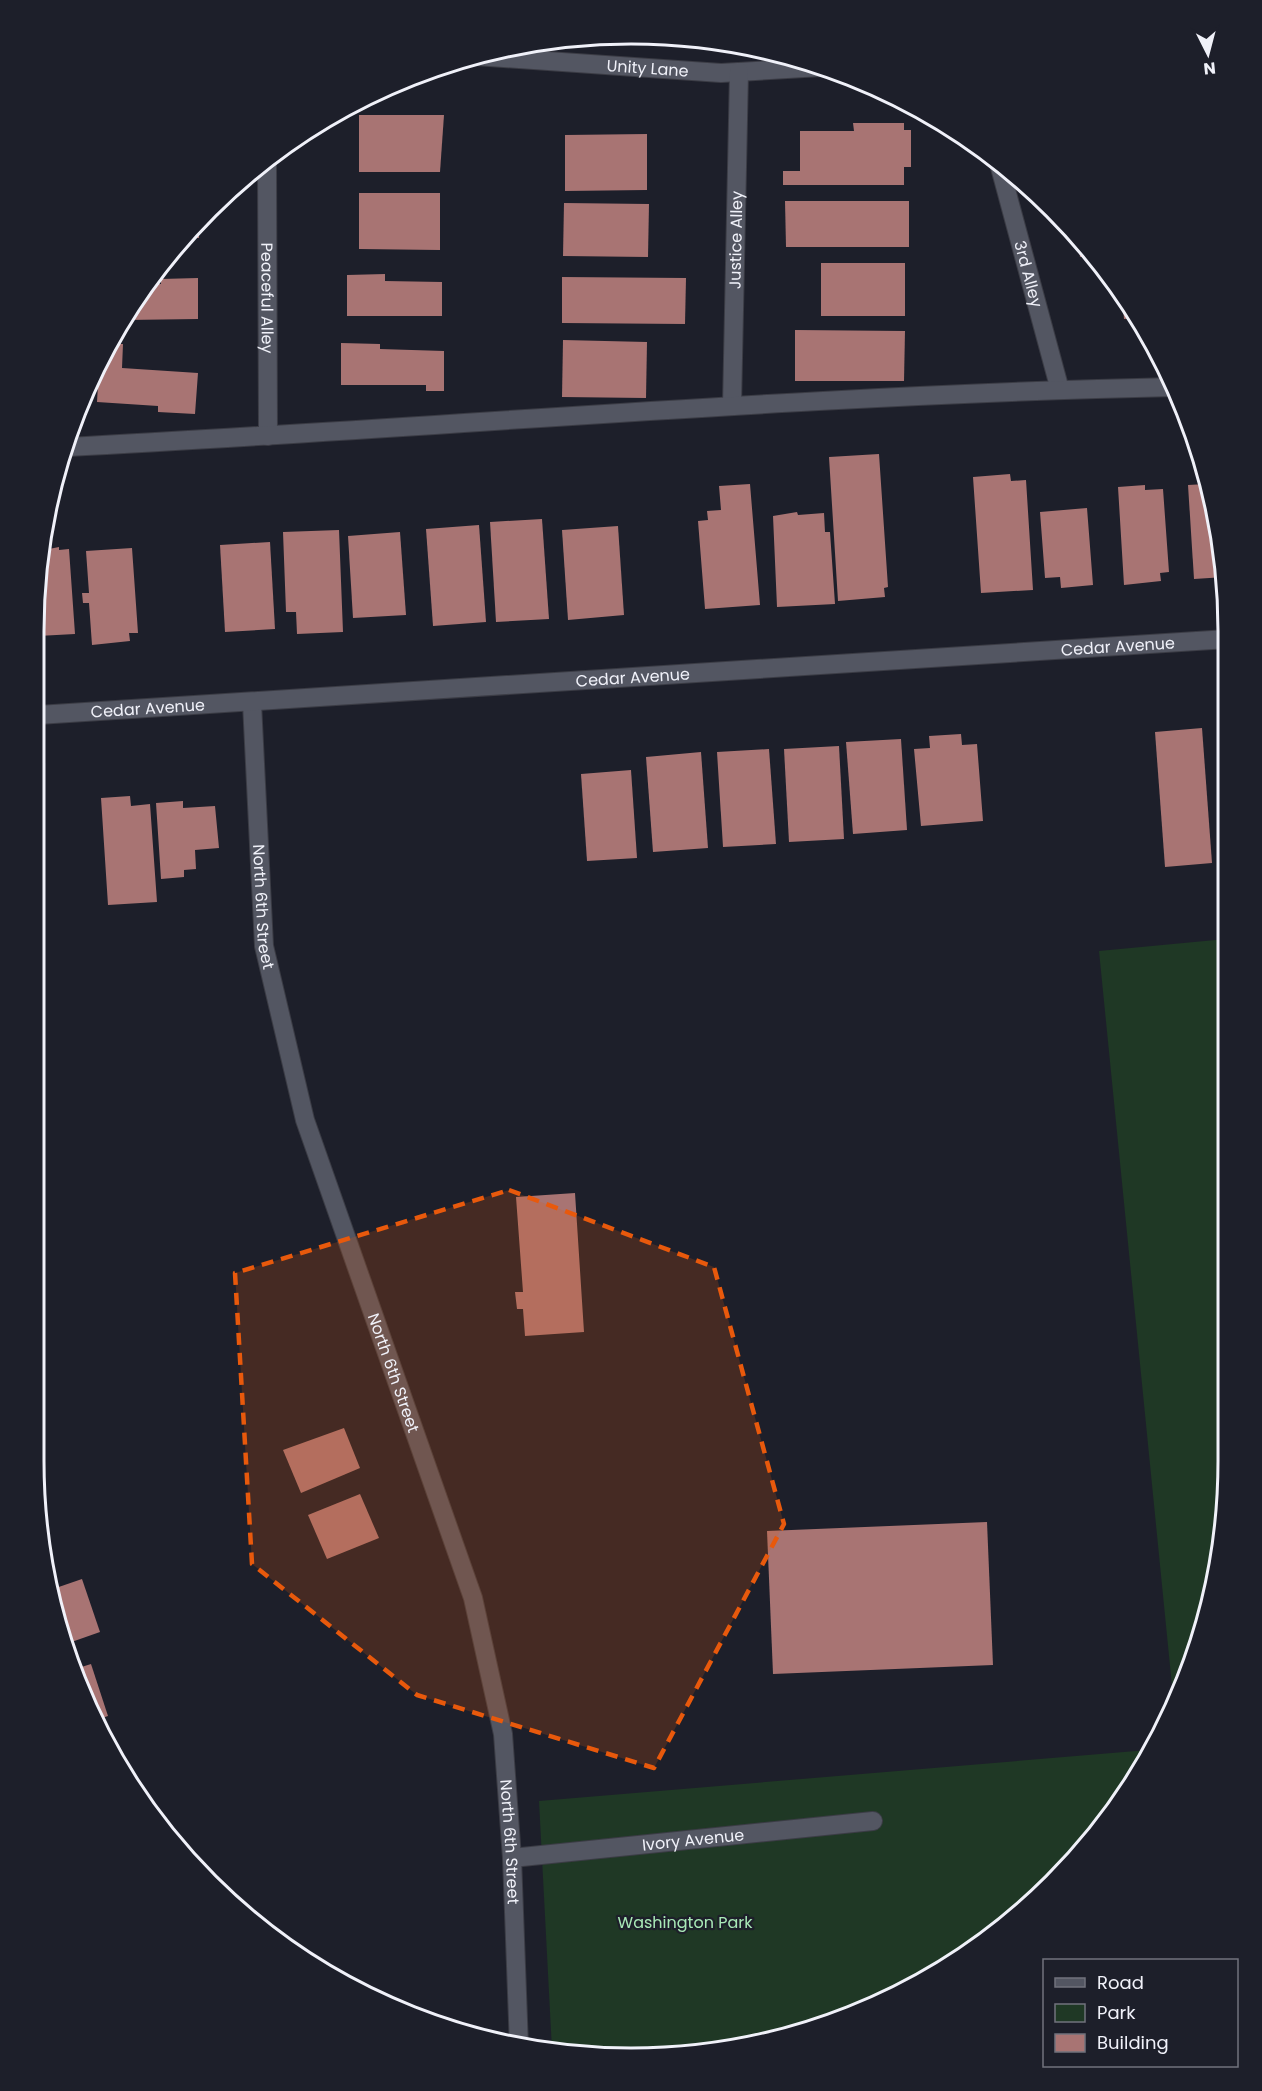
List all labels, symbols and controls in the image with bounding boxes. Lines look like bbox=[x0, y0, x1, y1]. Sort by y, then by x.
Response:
north arrow bbox=[1178, 24, 1238, 84]
street label: Unity Lane bbox=[606, 54, 689, 83]
text: N bbox=[1202, 56, 1217, 80]
street label: Justice Alley bbox=[723, 191, 749, 289]
street label: 3rd Alley bbox=[1008, 238, 1048, 310]
street label: Peaceful Alley bbox=[255, 242, 279, 354]
street label: Cedar Avenue bbox=[1060, 631, 1176, 662]
street label: Cedar Avenue bbox=[575, 662, 691, 693]
street label: Cedar Avenue bbox=[90, 693, 206, 724]
street label: North 6th Street bbox=[247, 844, 280, 972]
street label: North 6th Street bbox=[362, 1310, 425, 1436]
street label: North 6th Street bbox=[494, 1778, 525, 1905]
street label: Ivory Avenue bbox=[641, 1823, 745, 1857]
park label: Washington Park bbox=[618, 1911, 753, 1934]
legend bbox=[1043, 1959, 1238, 2067]
text: Road bbox=[1097, 1970, 1144, 1995]
text: Park bbox=[1097, 2000, 1136, 2025]
text: Building bbox=[1097, 2030, 1169, 2055]

